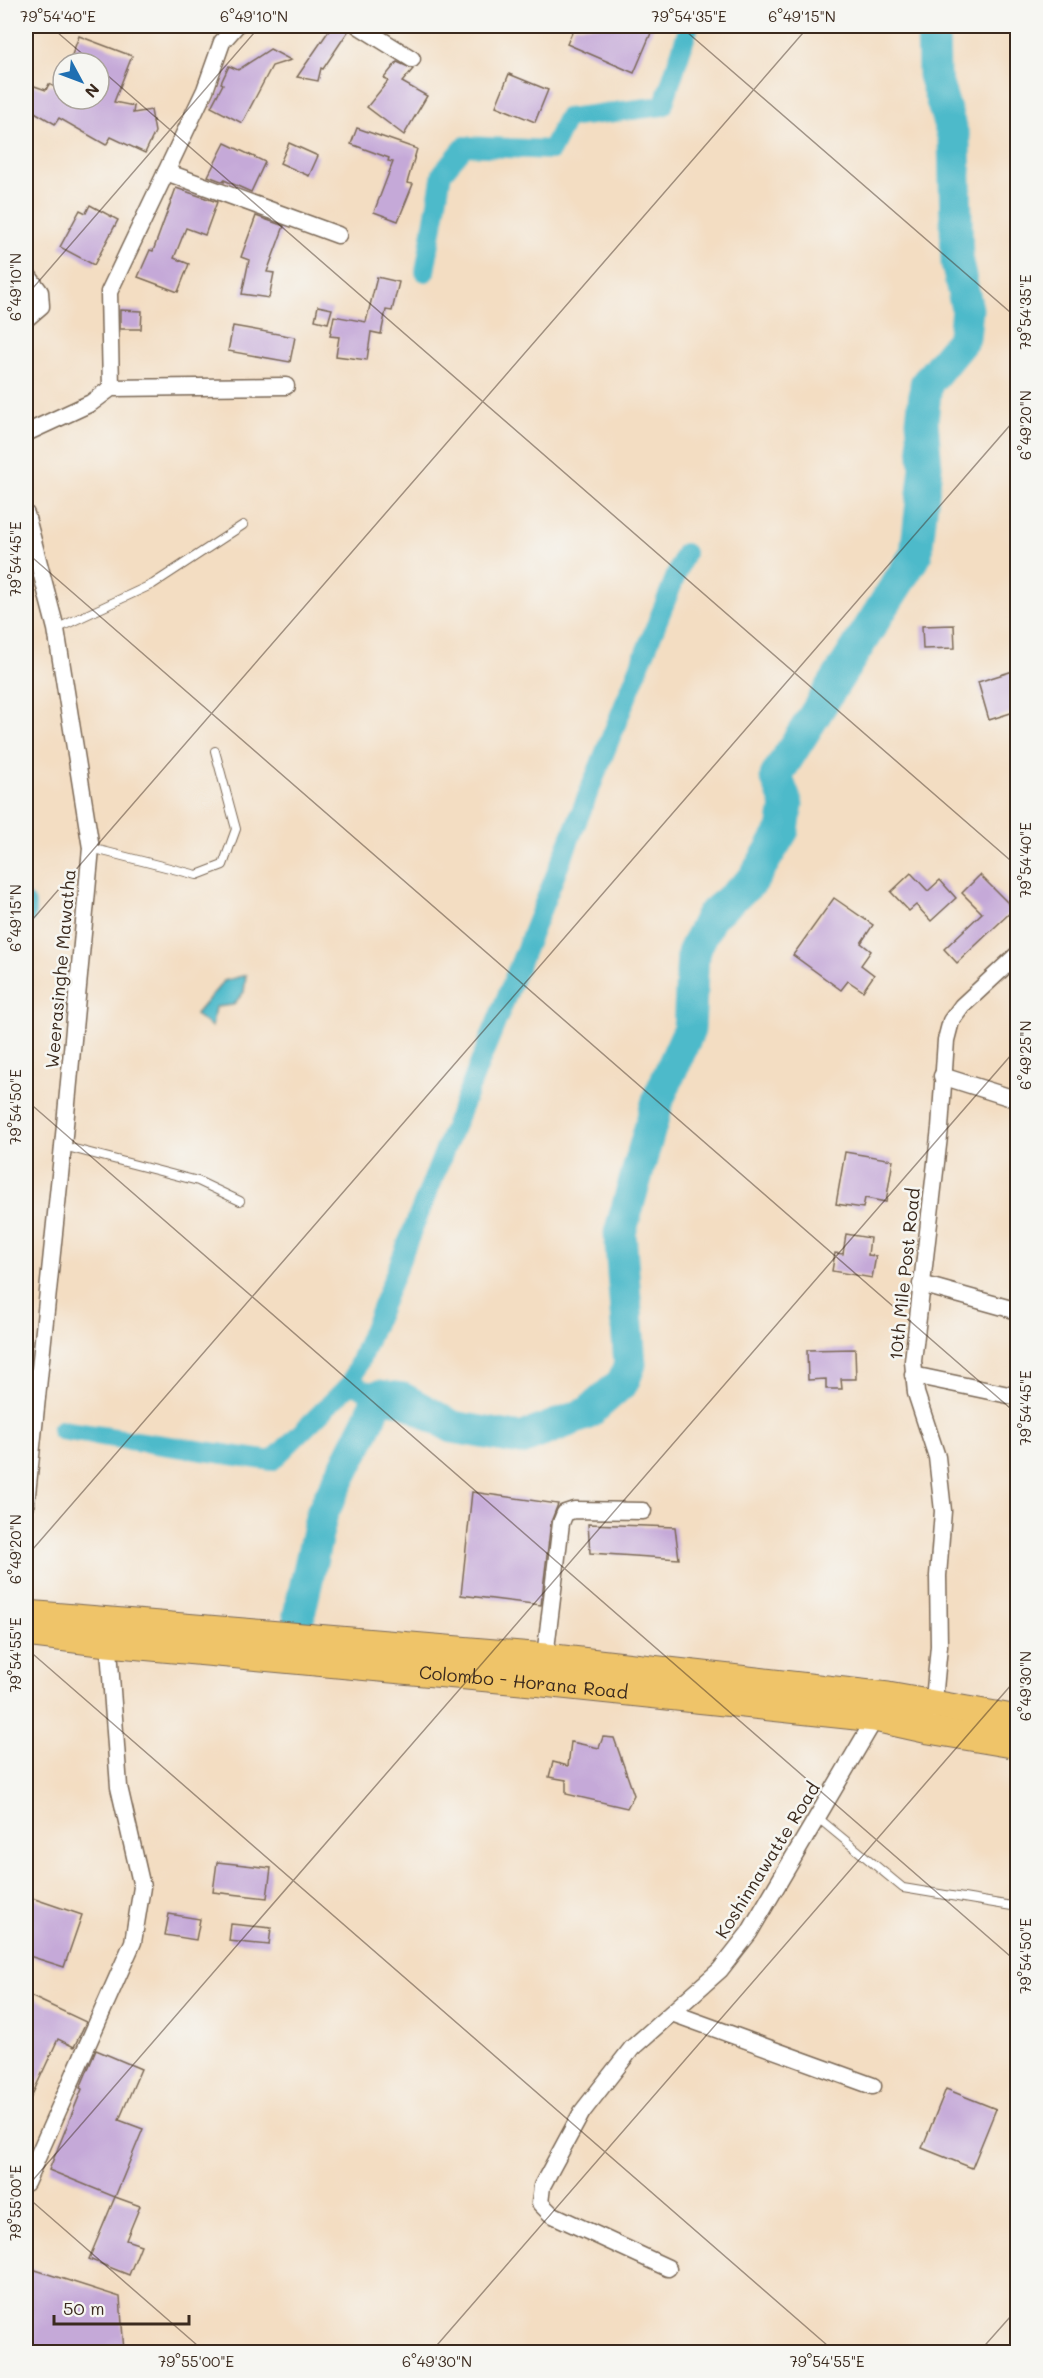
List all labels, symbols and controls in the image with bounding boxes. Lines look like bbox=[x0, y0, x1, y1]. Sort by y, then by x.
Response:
text: 79°54'40"E bbox=[20, 6, 96, 26]
text: 6°49'10"N bbox=[220, 6, 288, 26]
text: 79°54'35"E bbox=[651, 6, 727, 26]
text: 6°49'15"N bbox=[768, 6, 836, 26]
north arrow bbox=[51, 51, 111, 111]
text: N bbox=[81, 80, 105, 103]
text: 6°49'10"N bbox=[5, 253, 25, 321]
text: 79°54'35"E bbox=[1015, 274, 1035, 350]
text: 6°49'20"N bbox=[1015, 390, 1035, 460]
text: 79°54'45"E bbox=[5, 521, 25, 597]
text: 79°54'40"E bbox=[1015, 822, 1035, 898]
street label: Weerasinghe Mawatha bbox=[39, 868, 81, 1070]
text: 6°49'15"N bbox=[5, 884, 25, 952]
text: 6°49'25"N bbox=[1015, 1020, 1035, 1090]
text: 79°54'50"E bbox=[5, 1069, 25, 1145]
street label: 10th Mile Post Road bbox=[883, 1187, 925, 1361]
text: 79°54'45"E bbox=[1015, 1370, 1035, 1446]
text: 6°49'20"N bbox=[5, 1514, 25, 1584]
text: 79°54'55"E bbox=[5, 1617, 25, 1693]
text: 6°49'30"N bbox=[1015, 1651, 1035, 1721]
street label: Colombo - Horana Road bbox=[418, 1660, 629, 1704]
street label: Koshinnawatte Road bbox=[709, 1777, 825, 1943]
text: 79°54'50"E bbox=[1015, 1918, 1035, 1994]
text: 79°55'00"E bbox=[5, 2165, 25, 2241]
scale bar bbox=[54, 2288, 189, 2326]
text: 50 m bbox=[63, 2296, 105, 2320]
text: 79°55'00"E bbox=[158, 2351, 234, 2371]
text: 6°49'30"N bbox=[402, 2351, 472, 2371]
text: 79°54'55"E bbox=[789, 2351, 865, 2371]

